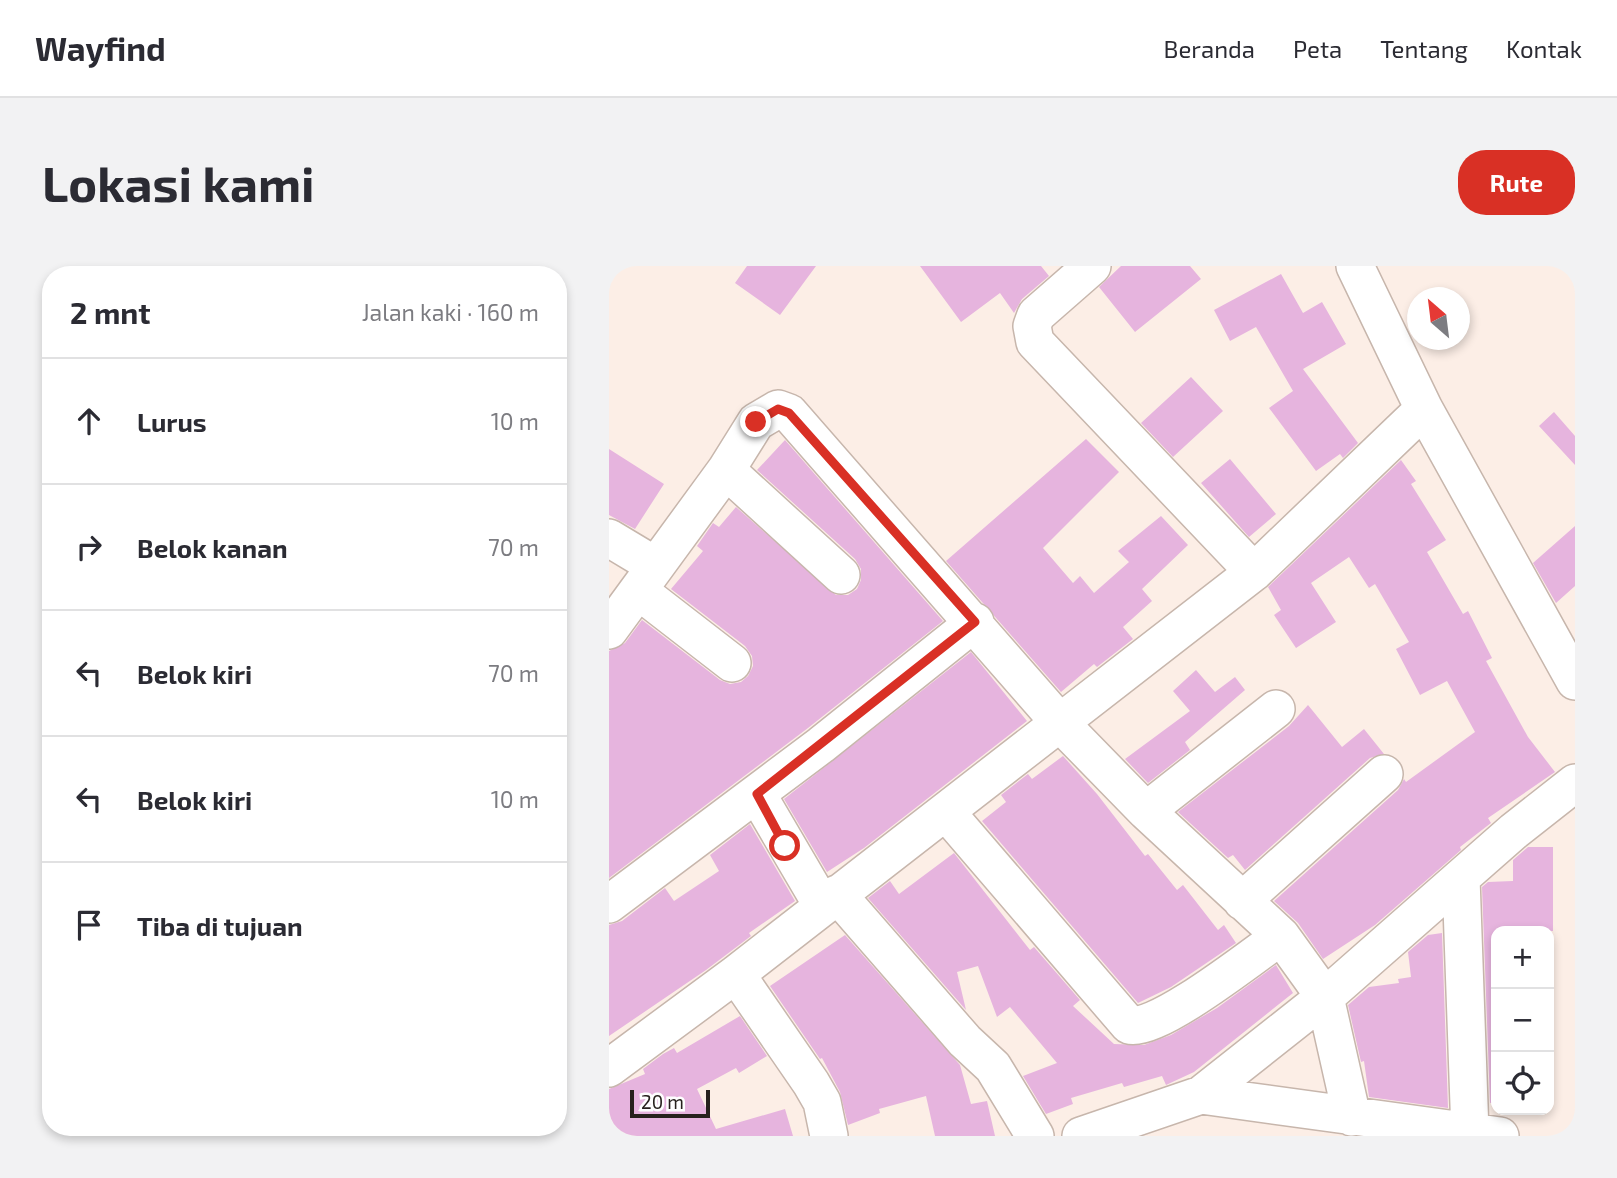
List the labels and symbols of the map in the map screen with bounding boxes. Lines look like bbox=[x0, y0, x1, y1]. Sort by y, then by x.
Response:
north arrow bbox=[1407, 287, 1470, 350]
route end bbox=[740, 406, 771, 437]
route start bbox=[769, 830, 800, 861]
scale bar bbox=[630, 1087, 711, 1119]

